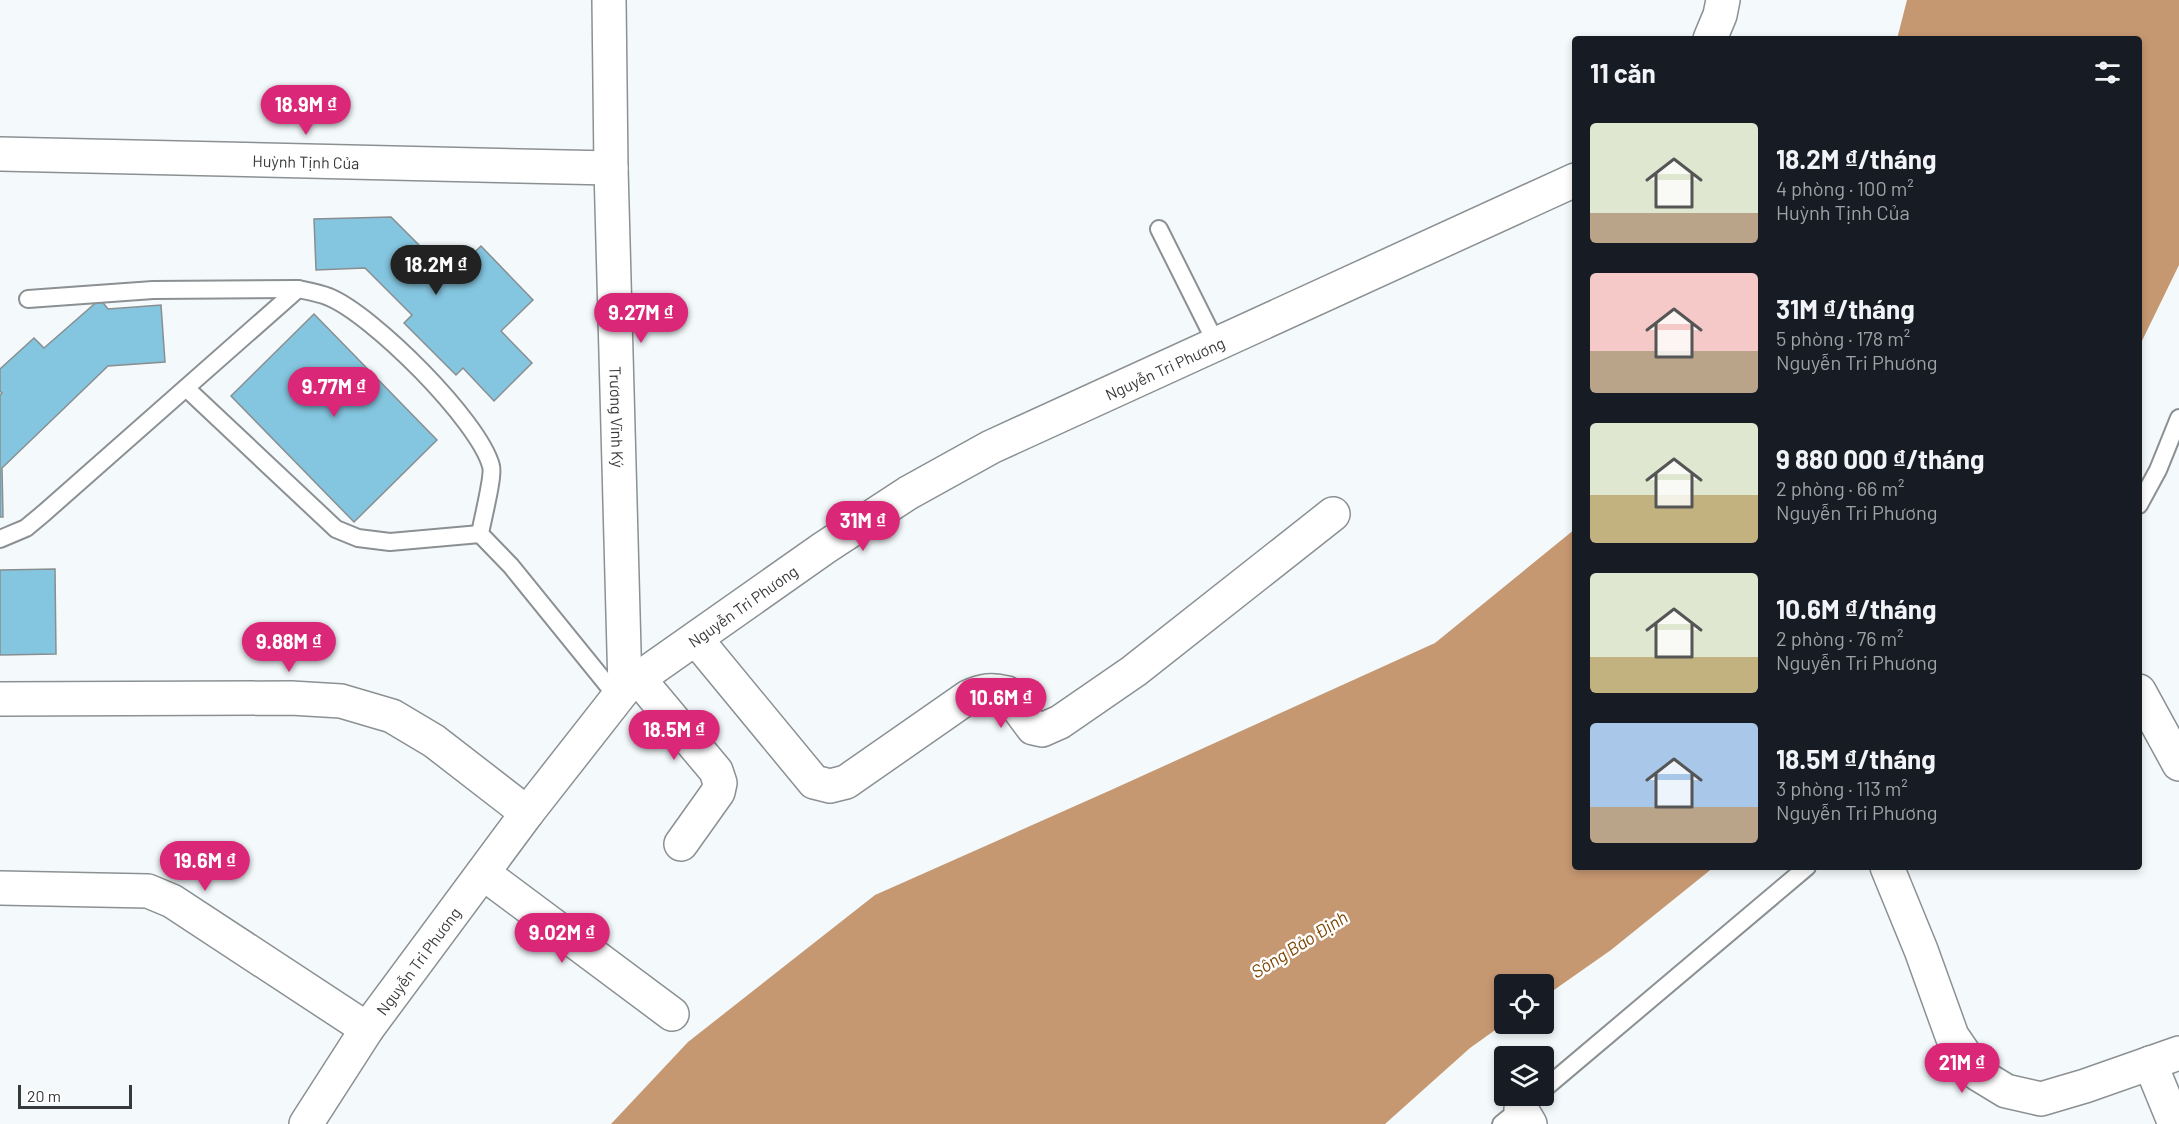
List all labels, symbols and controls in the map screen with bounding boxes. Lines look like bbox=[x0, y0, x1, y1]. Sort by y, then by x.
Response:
icon: filters bbox=[2091, 56, 2124, 89]
text: 11 căn bbox=[1590, 57, 1656, 88]
pin: 18.9M ₫ bbox=[251, 85, 361, 136]
text: 18.9M ₫ bbox=[275, 92, 337, 116]
text: 18.2M ₫/tháng bbox=[1776, 143, 1936, 174]
icon: home bbox=[1638, 147, 1710, 219]
street label: Huỳnh Tịnh Của bbox=[252, 150, 360, 172]
text: 4 phòng · 100 m² bbox=[1776, 176, 1914, 200]
text: Huỳnh Tịnh Của bbox=[1776, 200, 1910, 224]
pin: 18.2M ₫ bbox=[381, 245, 491, 296]
text: 18.2M ₫ bbox=[404, 252, 468, 276]
pin: 9.27M ₫ bbox=[586, 293, 696, 344]
text: 31M ₫/tháng bbox=[1776, 293, 1915, 324]
icon: home bbox=[1638, 297, 1710, 369]
text: 9.27M ₫ bbox=[608, 300, 674, 324]
text: 5 phòng · 178 m² bbox=[1776, 326, 1910, 350]
street label: Nguyễn Tri Phương bbox=[1102, 332, 1227, 403]
text: Nguyễn Tri Phương bbox=[1776, 350, 1938, 374]
street label: Trương Vĩnh Ký bbox=[607, 366, 629, 469]
pin: 9.77M ₫ bbox=[279, 367, 389, 418]
text: 9.77M ₫ bbox=[302, 374, 366, 398]
text: 9 880 000 ₫/tháng bbox=[1776, 443, 1985, 474]
icon: home bbox=[1638, 447, 1710, 519]
text: 2 phòng · 66 m² bbox=[1776, 476, 1904, 500]
text: Nguyễn Tri Phương bbox=[1776, 500, 1938, 524]
pin: 31M ₫ bbox=[821, 501, 905, 552]
text: 31M ₫ bbox=[840, 508, 886, 532]
street label: Nguyễn Tri Phương bbox=[684, 560, 801, 650]
text: 10.6M ₫/tháng bbox=[1776, 593, 1937, 624]
icon: home bbox=[1638, 597, 1710, 669]
pin: 9.88M ₫ bbox=[234, 622, 344, 673]
text: 2 phòng · 76 m² bbox=[1776, 626, 1904, 650]
text: 9.88M ₫ bbox=[256, 629, 322, 653]
text: Nguyễn Tri Phương bbox=[1776, 650, 1938, 674]
pin: 10.6M ₫ bbox=[946, 678, 1056, 729]
text: 10.6M ₫ bbox=[969, 685, 1033, 709]
pin: 18.5M ₫ bbox=[619, 710, 729, 761]
text: 18.5M ₫ bbox=[643, 717, 705, 741]
text: 18.5M ₫/tháng bbox=[1776, 743, 1936, 774]
icon: home bbox=[1638, 747, 1710, 819]
text: 3 phòng · 113 m² bbox=[1776, 776, 1908, 800]
text: Nguyễn Tri Phương bbox=[1776, 800, 1938, 824]
pin: 19.6M ₫ bbox=[150, 841, 260, 892]
text: 19.6M ₫ bbox=[174, 848, 236, 872]
street label: Nguyễn Tri Phương bbox=[372, 903, 464, 1018]
water label: Sông Bảo Định bbox=[1247, 906, 1351, 982]
pin: 9.02M ₫ bbox=[507, 913, 617, 964]
text: 9.02M ₫ bbox=[529, 920, 595, 944]
map controls bbox=[1494, 974, 1554, 1106]
button: locate bbox=[1494, 974, 1554, 1034]
pin: 21M ₫ bbox=[1920, 1043, 2004, 1094]
button: layers bbox=[1494, 1046, 1554, 1106]
text: 21M ₫ bbox=[1939, 1050, 1985, 1074]
scale bar bbox=[18, 1082, 132, 1110]
text: 20 m bbox=[27, 1086, 61, 1105]

